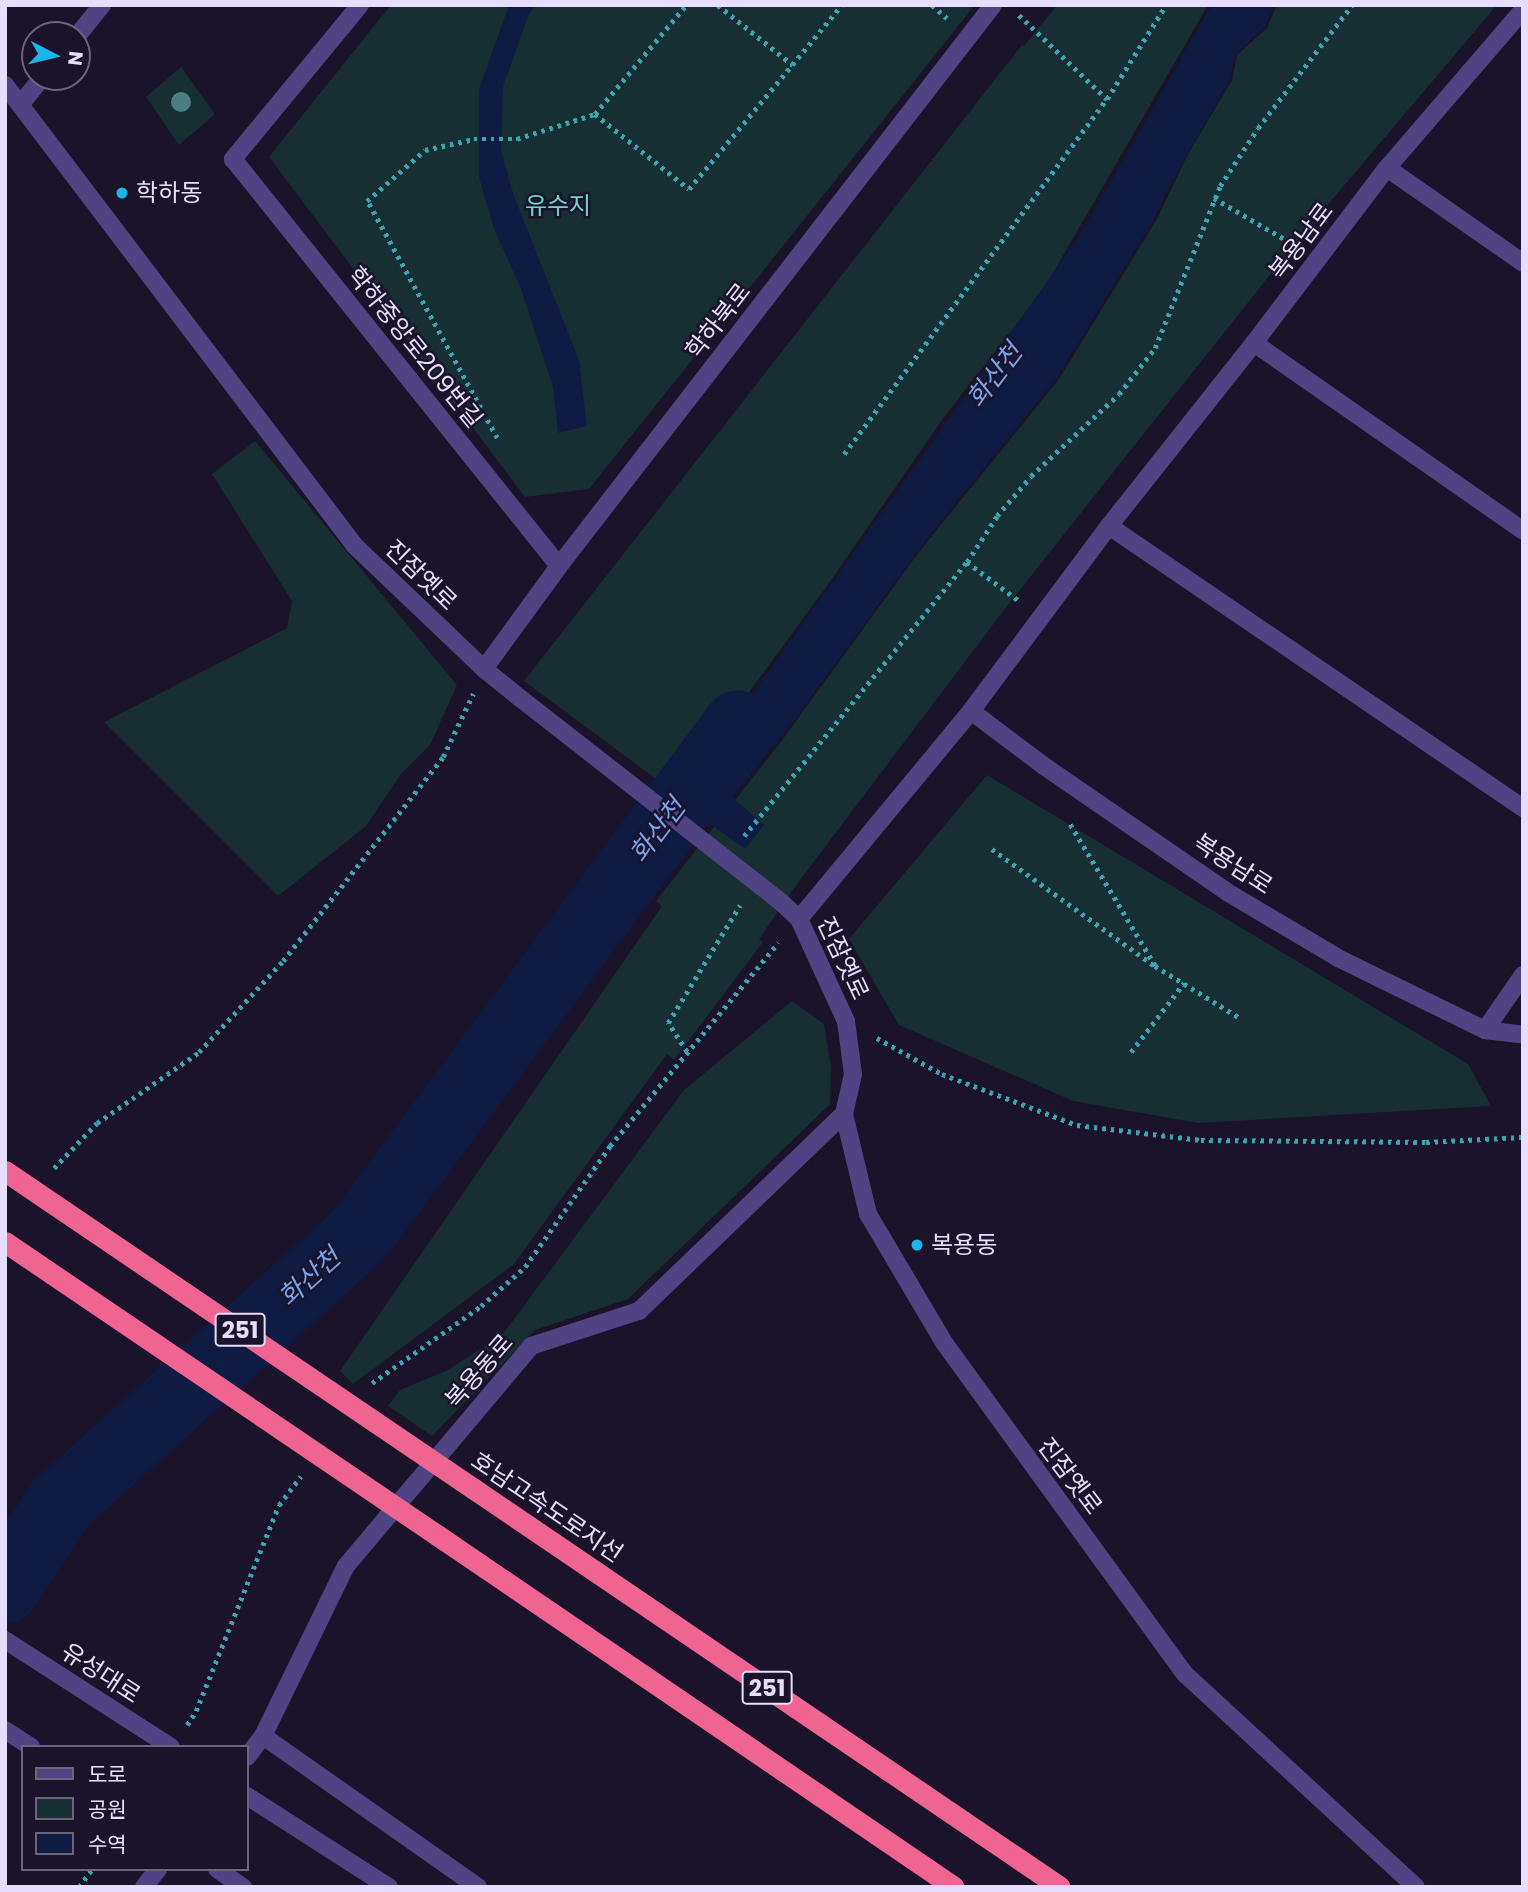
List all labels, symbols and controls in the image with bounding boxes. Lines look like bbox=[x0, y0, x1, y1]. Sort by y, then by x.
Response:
north arrow bbox=[21, 21, 91, 91]
text: N bbox=[61, 50, 90, 67]
place label: 학하동 bbox=[136, 179, 202, 207]
marker: 학하동 bbox=[114, 185, 130, 201]
park label: 유수지 bbox=[525, 192, 591, 220]
street label: 복용남로 bbox=[1263, 197, 1339, 285]
street label: 학하중앙로209번길 bbox=[341, 261, 489, 433]
street label: 학하북로 bbox=[679, 277, 757, 365]
water label: 화산천 bbox=[961, 338, 1029, 414]
street label: 진잠옛로 bbox=[379, 534, 463, 616]
water label: 화산천 bbox=[624, 793, 692, 869]
street label: 복용남로 bbox=[1188, 828, 1278, 900]
street label: 진잠옛로 bbox=[811, 912, 875, 1004]
place label: 복용동 bbox=[931, 1231, 997, 1259]
marker: 복용동 bbox=[909, 1237, 925, 1253]
water label: 화산천 bbox=[273, 1242, 347, 1314]
road number: 251 bbox=[214, 1310, 266, 1350]
street label: 복용동로 bbox=[439, 1328, 519, 1414]
street label: 진잠옛로 bbox=[1032, 1432, 1108, 1520]
street label: 호남고속도로지선 bbox=[466, 1446, 628, 1568]
street label: 유성대로 bbox=[56, 1637, 146, 1709]
road number: 251 bbox=[741, 1668, 793, 1708]
legend bbox=[21, 1745, 248, 1871]
text: 도로 bbox=[88, 1760, 127, 1789]
text: 공원 bbox=[88, 1795, 127, 1824]
text: 수역 bbox=[88, 1830, 127, 1859]

